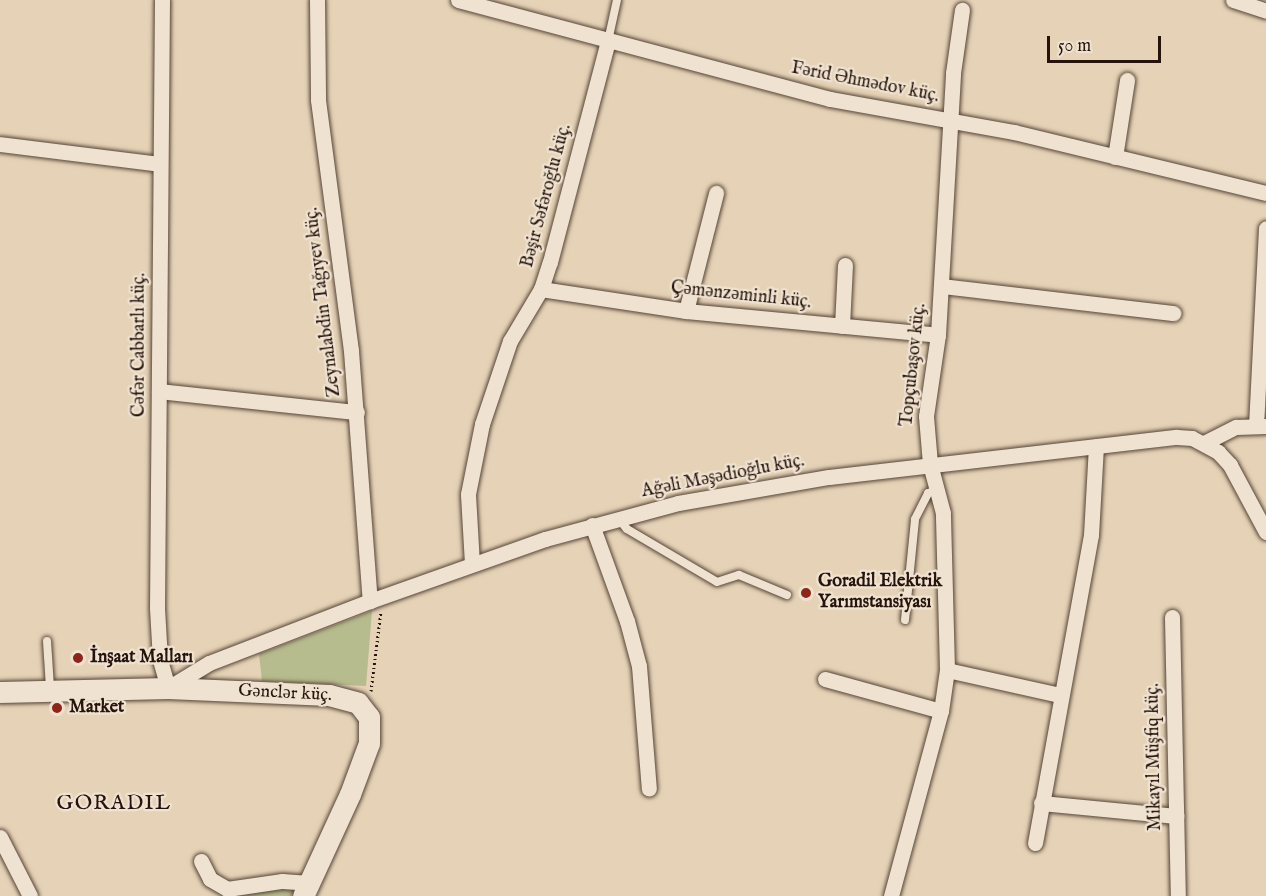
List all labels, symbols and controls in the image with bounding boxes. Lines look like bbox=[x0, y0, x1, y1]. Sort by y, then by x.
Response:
scale bar bbox=[1050, 24, 1164, 62]
text: 50 m bbox=[1058, 35, 1091, 58]
street label: Fərid Əhmədov küç. bbox=[789, 58, 941, 108]
street label: Bəşir Səfəroğlu küç. bbox=[517, 122, 577, 270]
street label: Zeynalabdin Tağıyev küç. bbox=[302, 206, 346, 398]
street label: Cəfər Cabbarlı küç. bbox=[129, 273, 151, 417]
street label: Çəmənzəminli küç. bbox=[670, 278, 812, 314]
street label: Topçubaşov küç. bbox=[897, 302, 931, 428]
street label: Ağəli Məşədioğlu küç. bbox=[640, 451, 806, 503]
place label: Goradil Elektrik Yarımstansiyası bbox=[818, 572, 942, 614]
marker: Goradil Elektrik Yarımstansiyası bbox=[799, 586, 813, 600]
place label: İnşaat Malları bbox=[90, 647, 193, 669]
marker: İnşaat Malları bbox=[71, 651, 85, 665]
street label: Gənclər küç. bbox=[238, 681, 332, 707]
street label: Mikayıl Müşfiq küç. bbox=[1143, 683, 1167, 831]
place label: Market bbox=[69, 697, 124, 719]
marker: Market bbox=[50, 701, 64, 715]
district label: GORADIL bbox=[56, 791, 172, 817]

